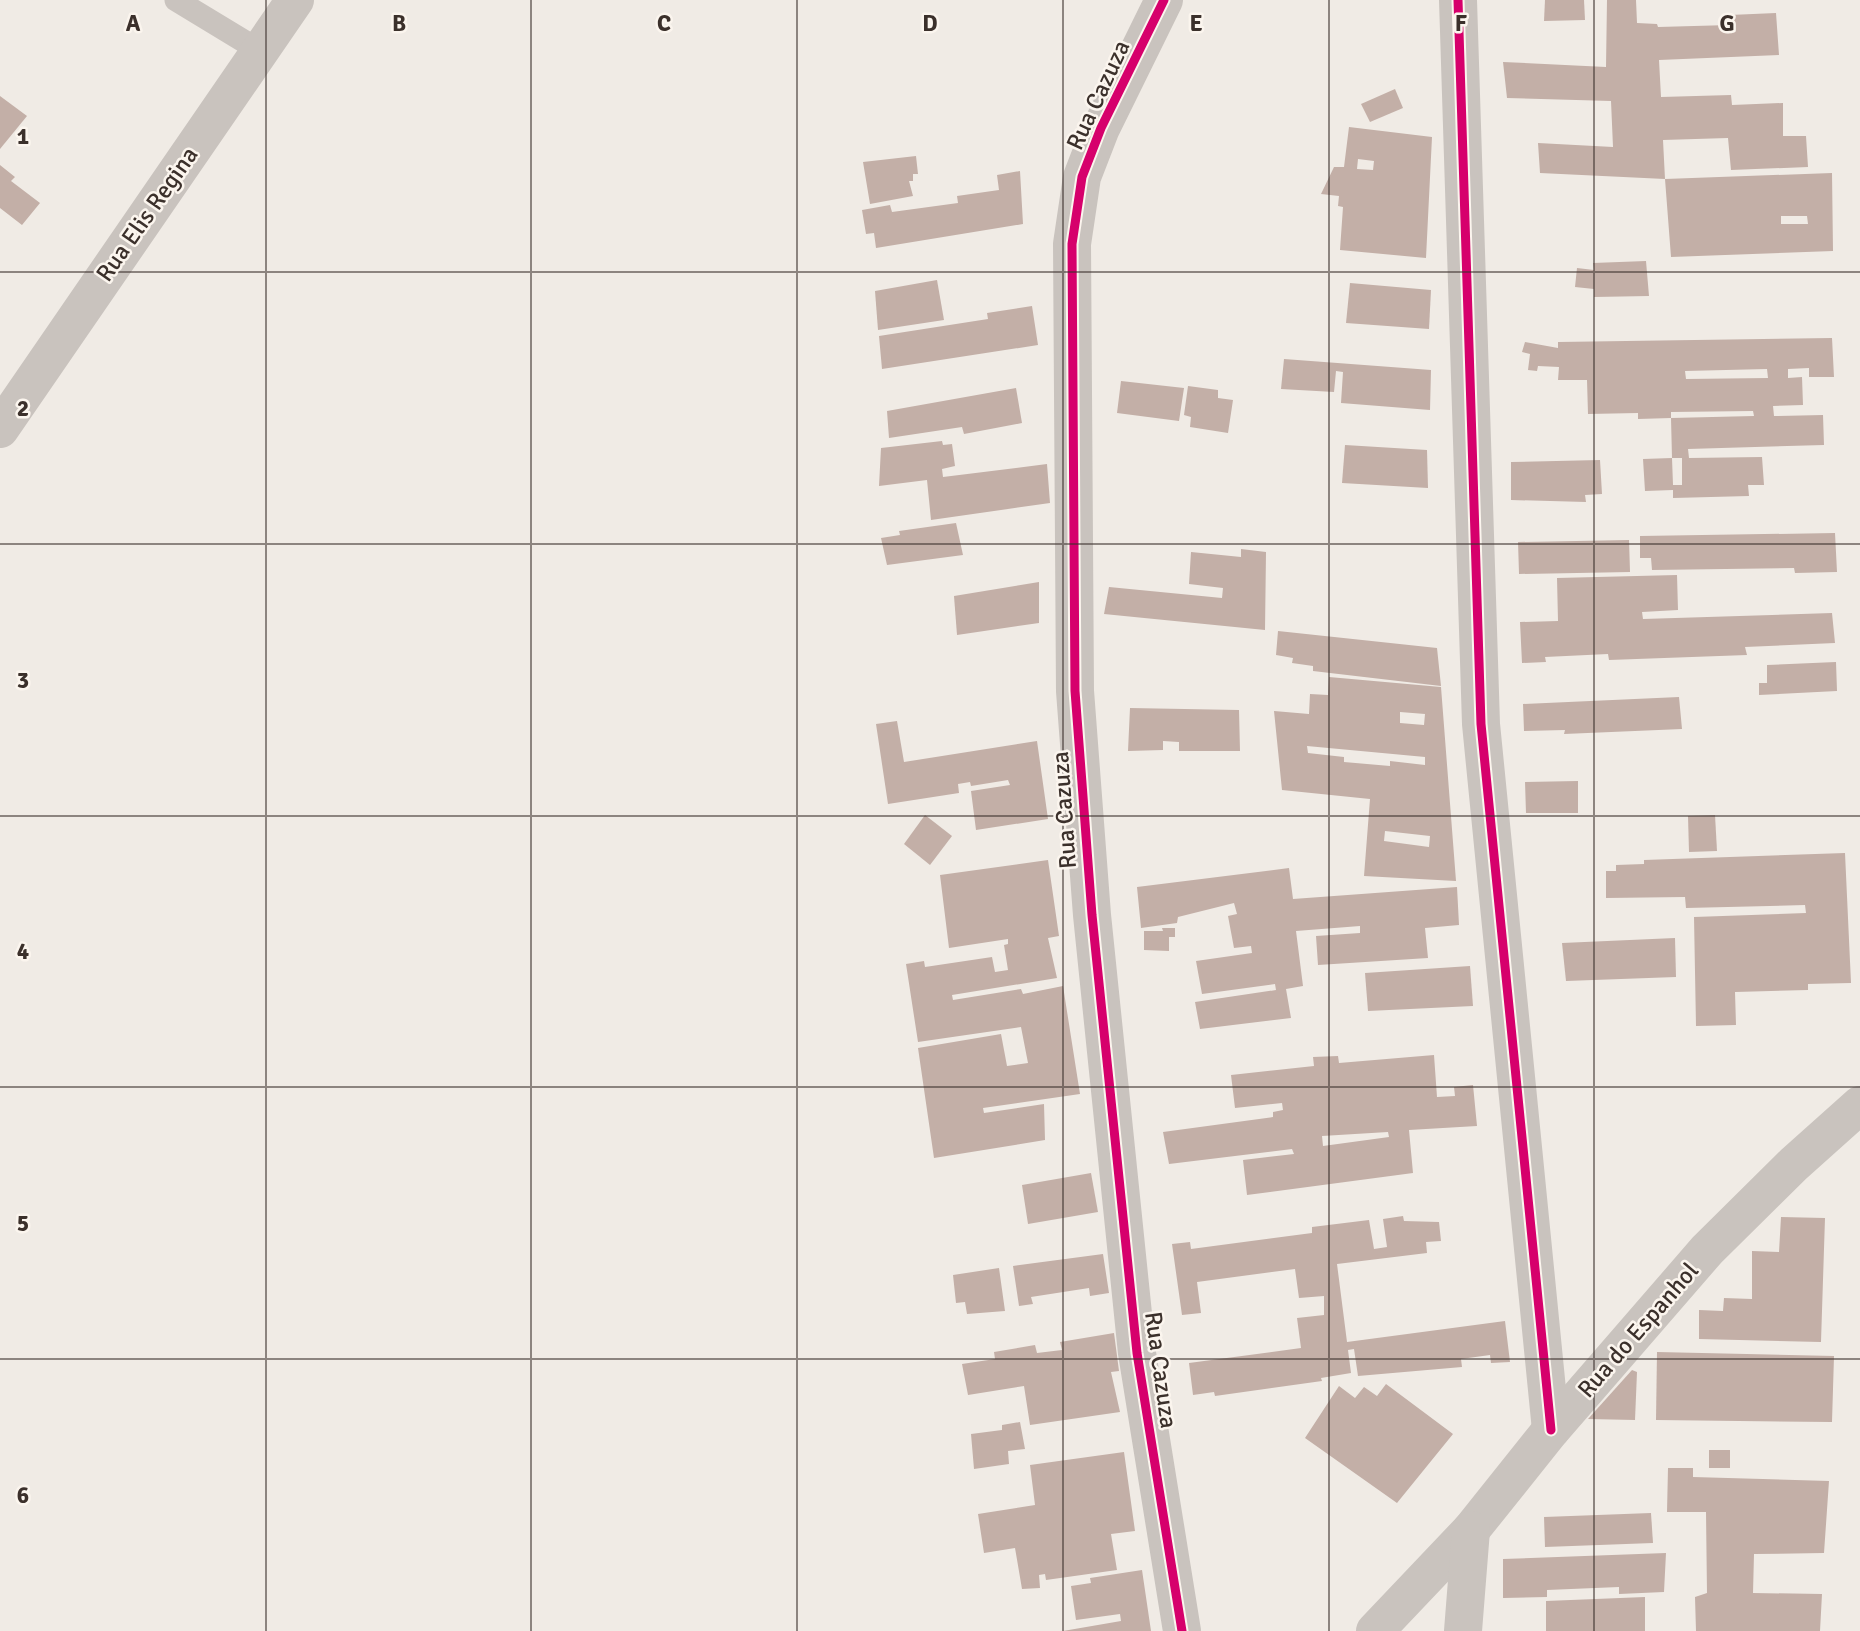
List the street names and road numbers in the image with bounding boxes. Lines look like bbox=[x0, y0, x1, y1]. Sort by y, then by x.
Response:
street label: Rua Cazuza bbox=[1060, 35, 1136, 155]
street label: Rua Elis Regina bbox=[89, 141, 205, 287]
street label: Rua Cazuza bbox=[1045, 750, 1083, 870]
street label: Rua do Espanhol bbox=[1571, 1256, 1705, 1404]
street label: Rua Cazuza bbox=[1138, 1310, 1184, 1430]

